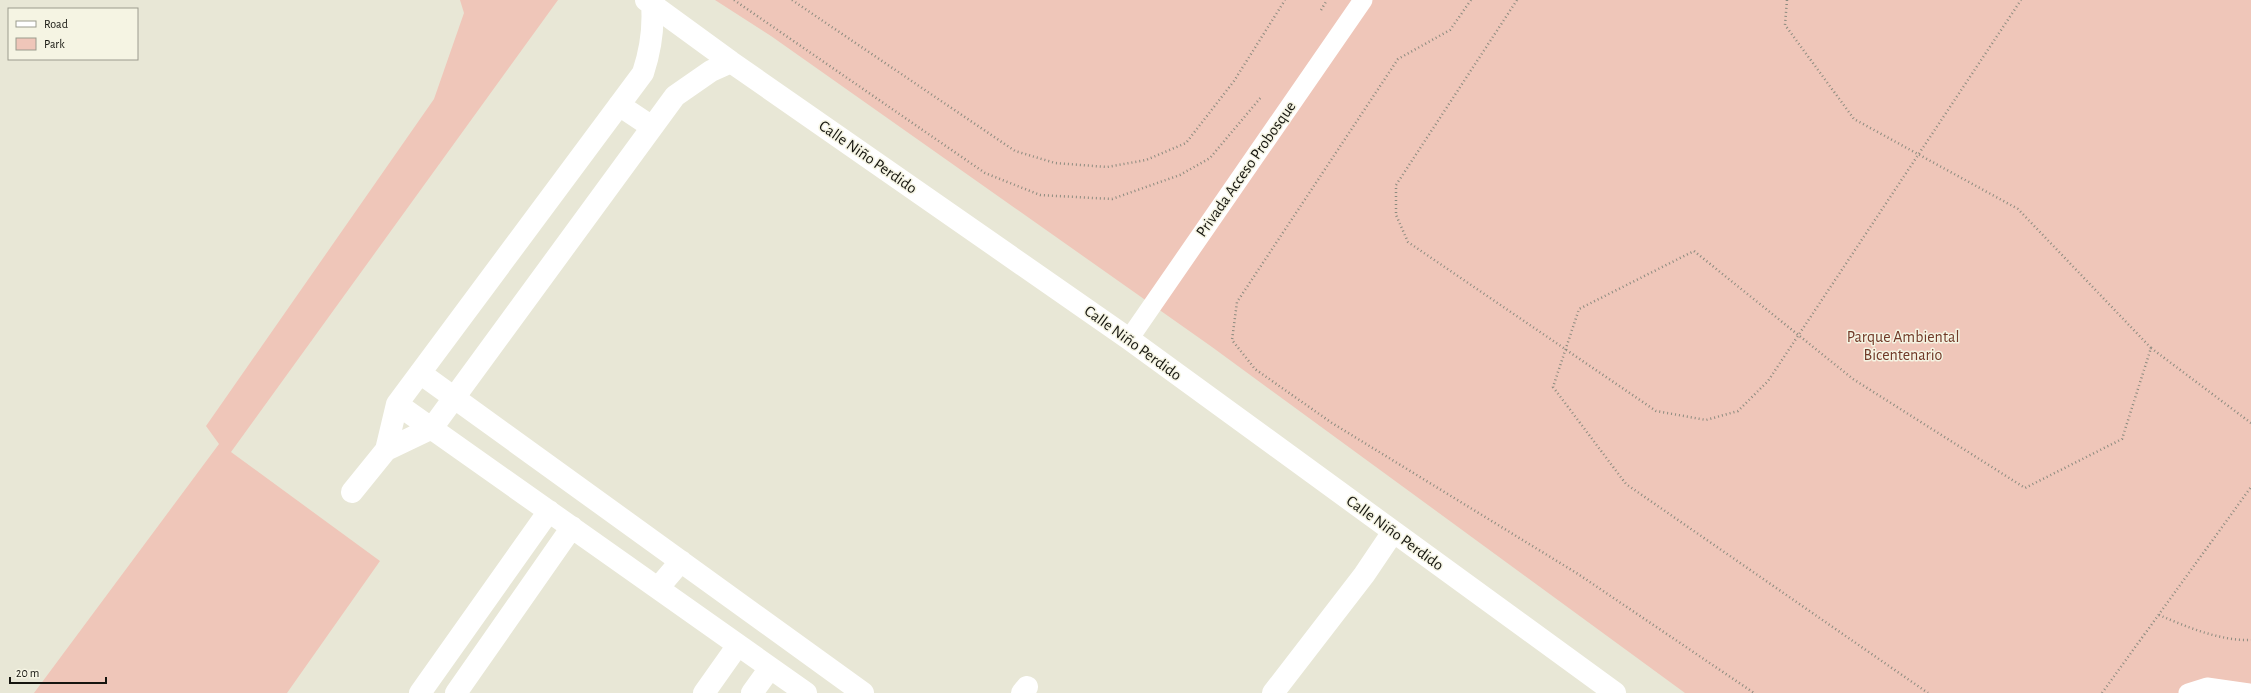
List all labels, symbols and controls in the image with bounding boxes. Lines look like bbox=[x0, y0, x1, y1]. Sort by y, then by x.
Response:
legend bbox=[8, 8, 138, 60]
text: Road bbox=[44, 18, 68, 30]
text: Park bbox=[44, 38, 65, 50]
street label: Privada Acceso Probosque bbox=[1193, 98, 1299, 240]
street label: Calle Niño Perdido bbox=[816, 117, 920, 197]
street label: Calle Niño Perdido bbox=[1082, 303, 1185, 384]
park label: Parque Ambiental Bicentenario bbox=[1847, 329, 1959, 363]
street label: Calle Niño Perdido bbox=[1344, 493, 1447, 574]
scale bar bbox=[10, 659, 106, 685]
text: 20 m bbox=[16, 667, 39, 679]

